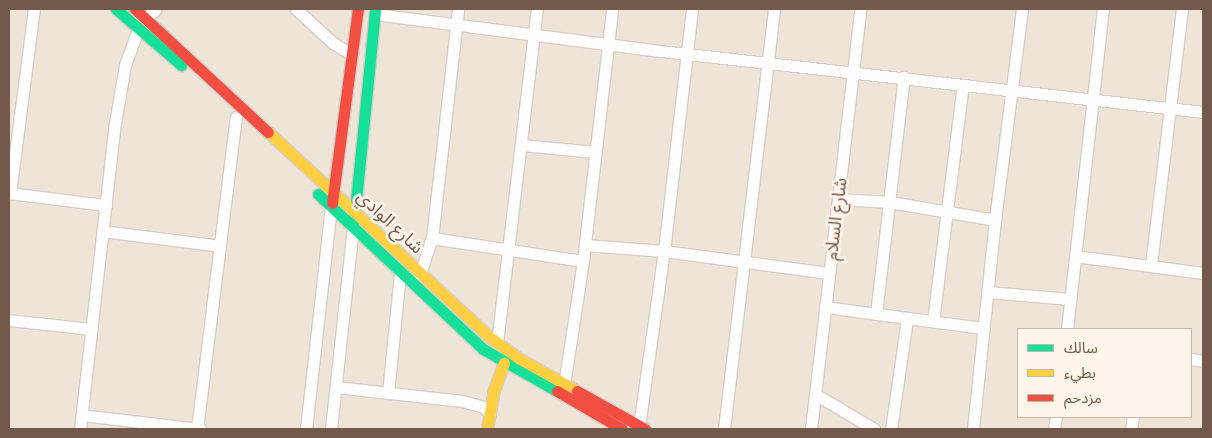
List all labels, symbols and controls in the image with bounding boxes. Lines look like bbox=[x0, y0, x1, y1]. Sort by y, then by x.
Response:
street label: شارع السلام bbox=[820, 176, 852, 262]
street label: شارع الوادي bbox=[352, 186, 428, 258]
legend bbox=[1017, 328, 1192, 418]
text: سالك bbox=[1064, 339, 1098, 357]
text: بطيء bbox=[1064, 364, 1096, 382]
text: مزدحم bbox=[1064, 389, 1102, 407]

